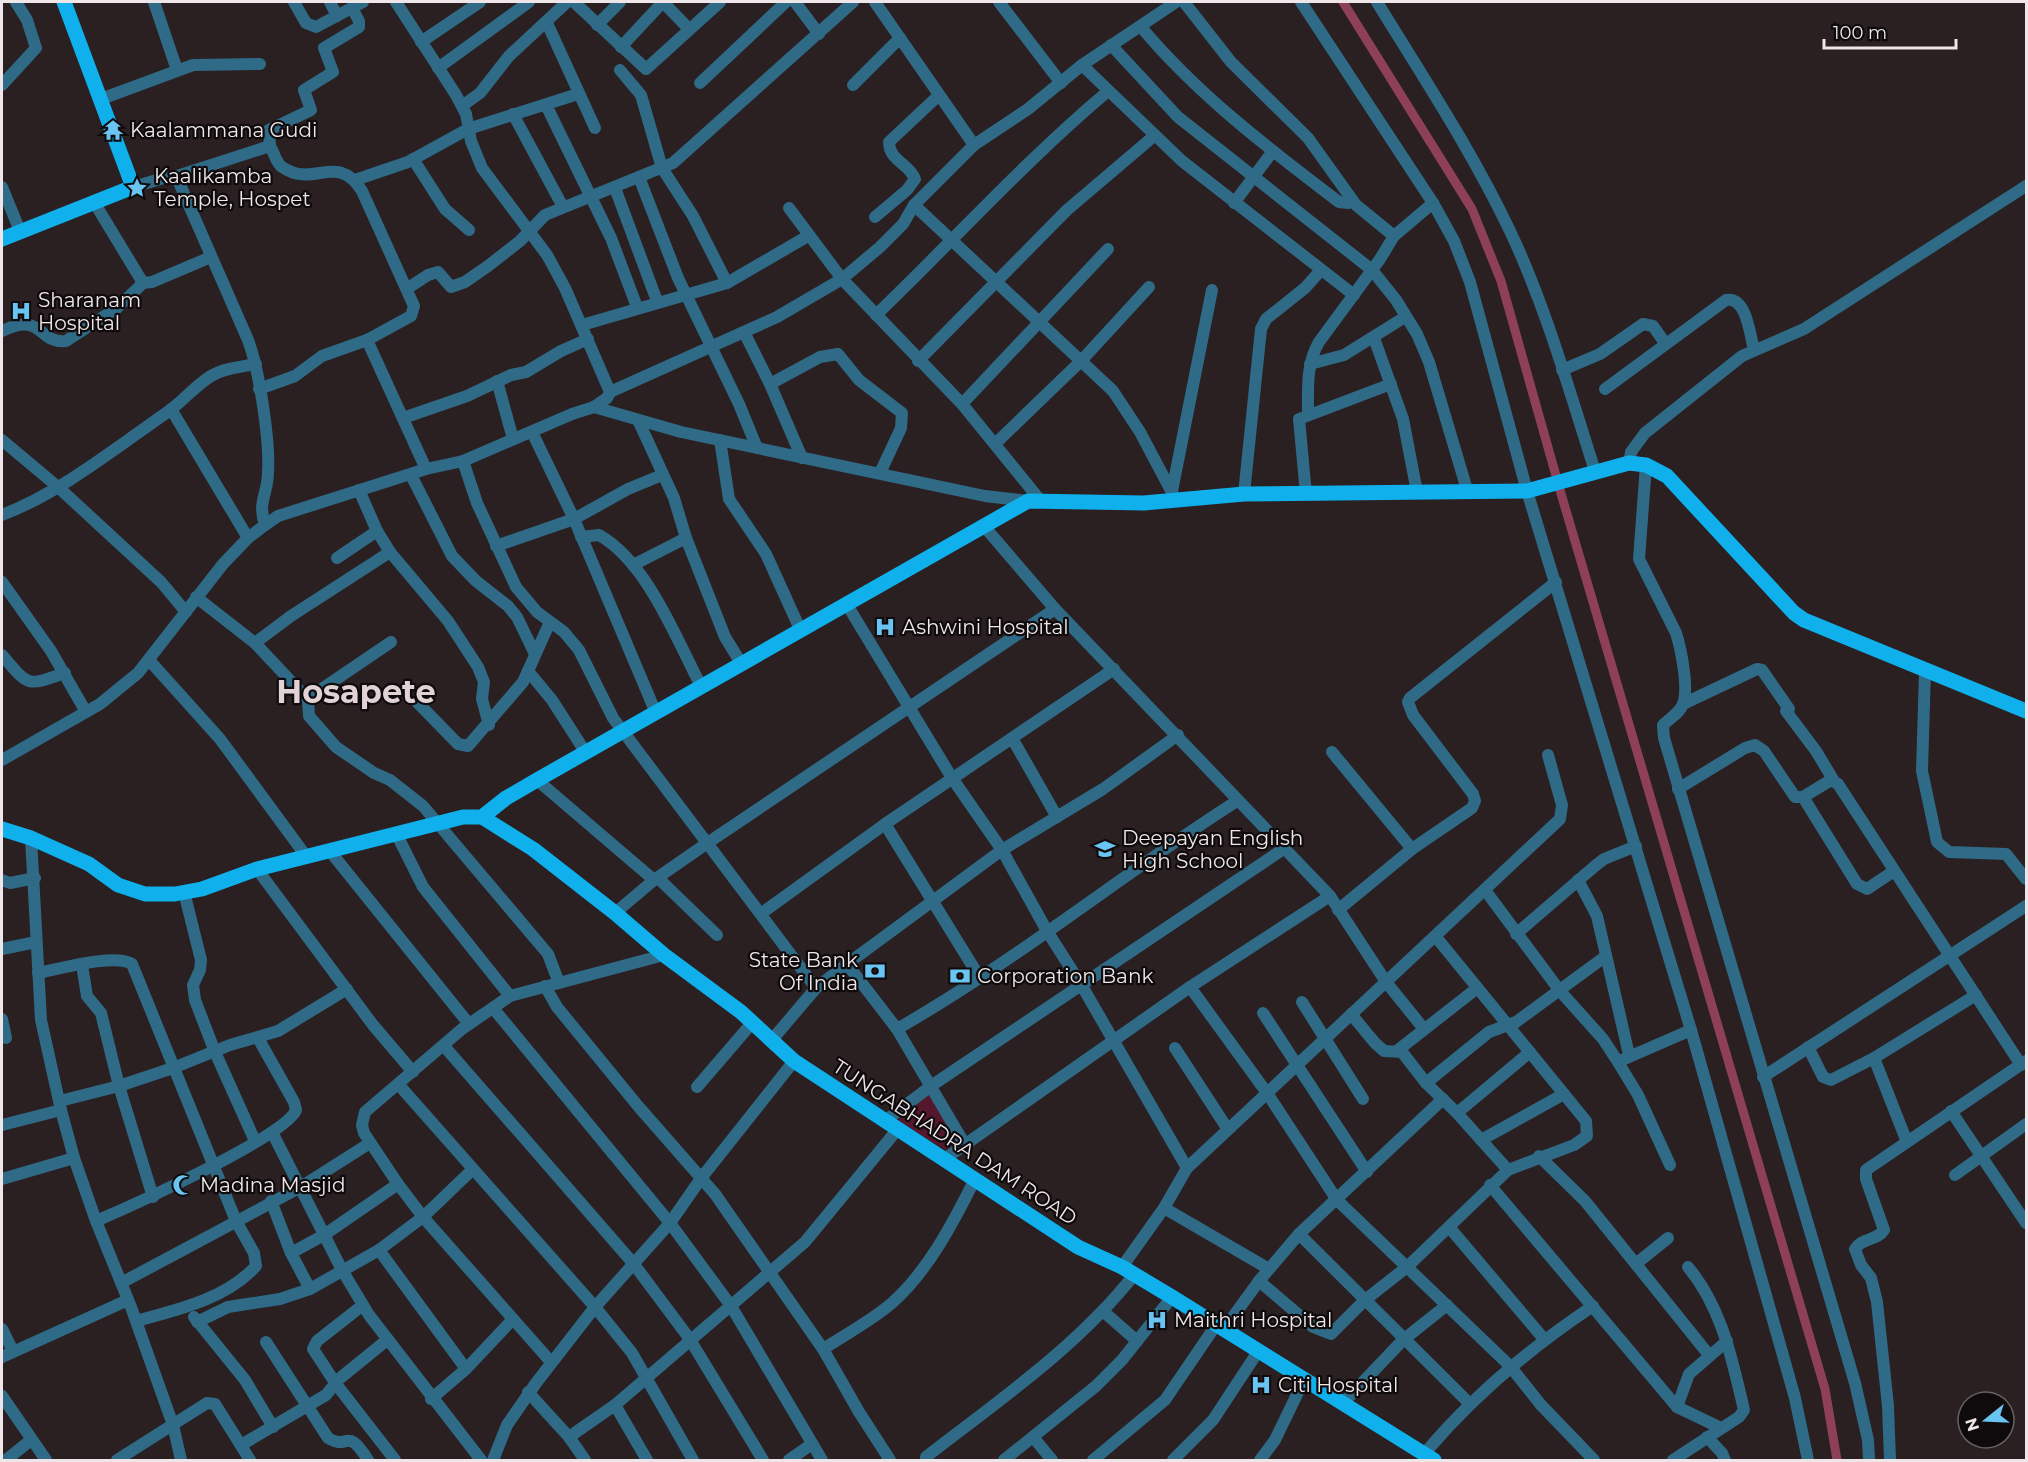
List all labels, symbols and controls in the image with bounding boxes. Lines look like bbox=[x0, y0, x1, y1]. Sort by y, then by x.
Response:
scale bar bbox=[1824, 12, 1956, 50]
text: 100 m bbox=[1833, 22, 1887, 44]
temple icon: Kaalammana Gudi bbox=[101, 118, 125, 142]
place label: Kaalammana Gudi bbox=[130, 118, 317, 142]
place label: Kaalikamba Temple, Hospet bbox=[154, 164, 311, 211]
place icon: Kaalikamba Temple, Hospet bbox=[125, 176, 149, 200]
place label: Sharanam Hospital bbox=[38, 288, 141, 335]
hospital icon: Sharanam Hospital bbox=[9, 299, 33, 323]
hospital icon: Ashwini Hospital bbox=[873, 615, 897, 639]
place label: Ashwini Hospital bbox=[902, 615, 1069, 639]
district label: Hosapete bbox=[276, 672, 436, 711]
place label: Deepayan English High School bbox=[1122, 826, 1303, 873]
school or university icon: Deepayan English High School bbox=[1093, 837, 1117, 861]
place label: State Bank Of India bbox=[749, 948, 858, 995]
bank icon: State Bank Of India bbox=[863, 959, 887, 983]
bank icon: Corporation Bank bbox=[948, 964, 972, 988]
place label: Corporation Bank bbox=[977, 964, 1153, 988]
street label: TUNGABHADRA DAM ROAD bbox=[828, 1054, 1082, 1230]
mosque icon: Madina Masjid bbox=[171, 1173, 195, 1197]
place label: Madina Masjid bbox=[200, 1173, 345, 1197]
hospital icon: Maithri Hospital bbox=[1145, 1308, 1169, 1332]
place label: Maithri Hospital bbox=[1174, 1308, 1332, 1332]
hospital icon: Citi Hospital bbox=[1249, 1373, 1273, 1397]
place label: Citi Hospital bbox=[1278, 1373, 1398, 1397]
north arrow bbox=[1956, 1390, 2016, 1450]
text: N bbox=[1961, 1415, 1983, 1434]

